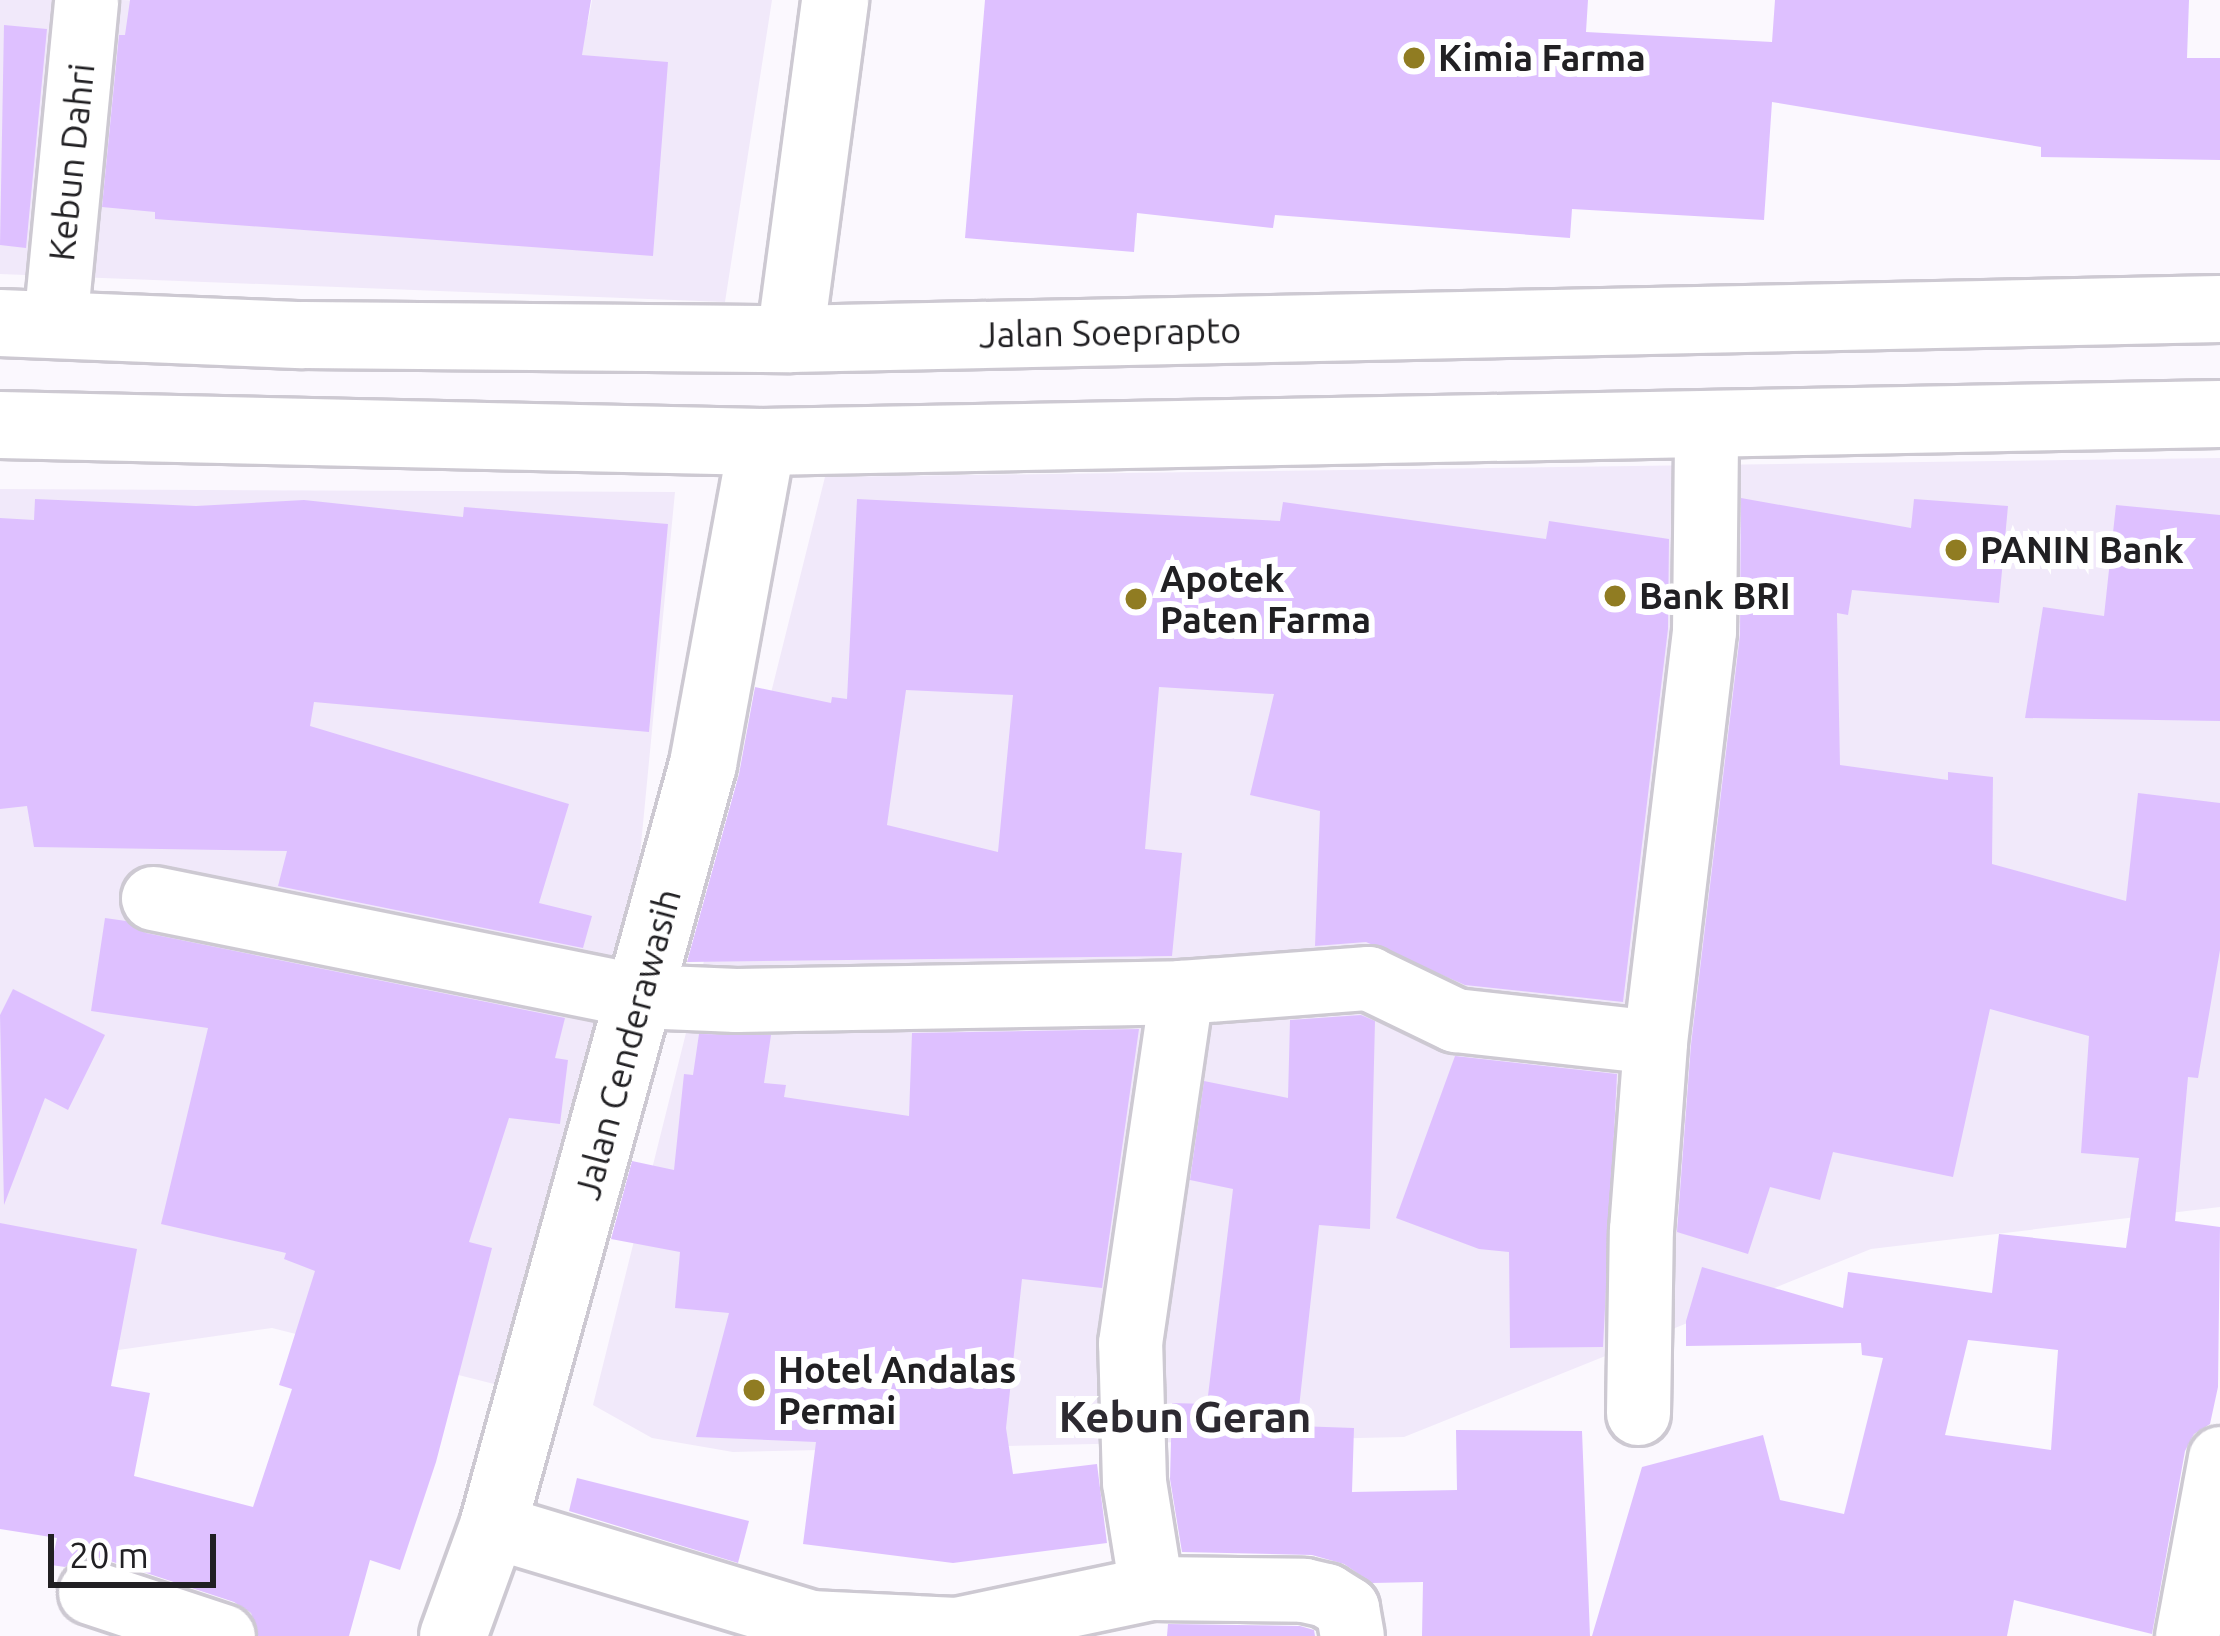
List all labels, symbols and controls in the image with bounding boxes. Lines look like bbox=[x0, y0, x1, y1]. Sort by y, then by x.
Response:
place label: Kimia Farma bbox=[1438, 36, 1646, 80]
marker: Kimia Farma bbox=[1401, 45, 1427, 71]
street label: Kebun Dahri bbox=[39, 61, 103, 263]
street label: Jalan Soeprapto bbox=[979, 308, 1241, 356]
place label: PANIN Bank bbox=[1980, 528, 2184, 572]
marker: PANIN Bank bbox=[1943, 537, 1969, 563]
place label: Apotek Paten Farma bbox=[1160, 556, 1371, 641]
place label: Bank BRI bbox=[1639, 574, 1791, 618]
marker: Bank BRI bbox=[1602, 583, 1628, 609]
marker: Apotek Paten Farma bbox=[1123, 586, 1149, 612]
street label: Jalan Cenderawasih bbox=[565, 884, 689, 1204]
place label: Hotel Andalas Permai bbox=[778, 1347, 1016, 1432]
marker: Hotel Andalas Permai bbox=[741, 1377, 767, 1403]
district label: Kebun Geran bbox=[1059, 1392, 1311, 1442]
scale bar bbox=[54, 1510, 222, 1584]
text: 20 m bbox=[69, 1534, 149, 1575]

